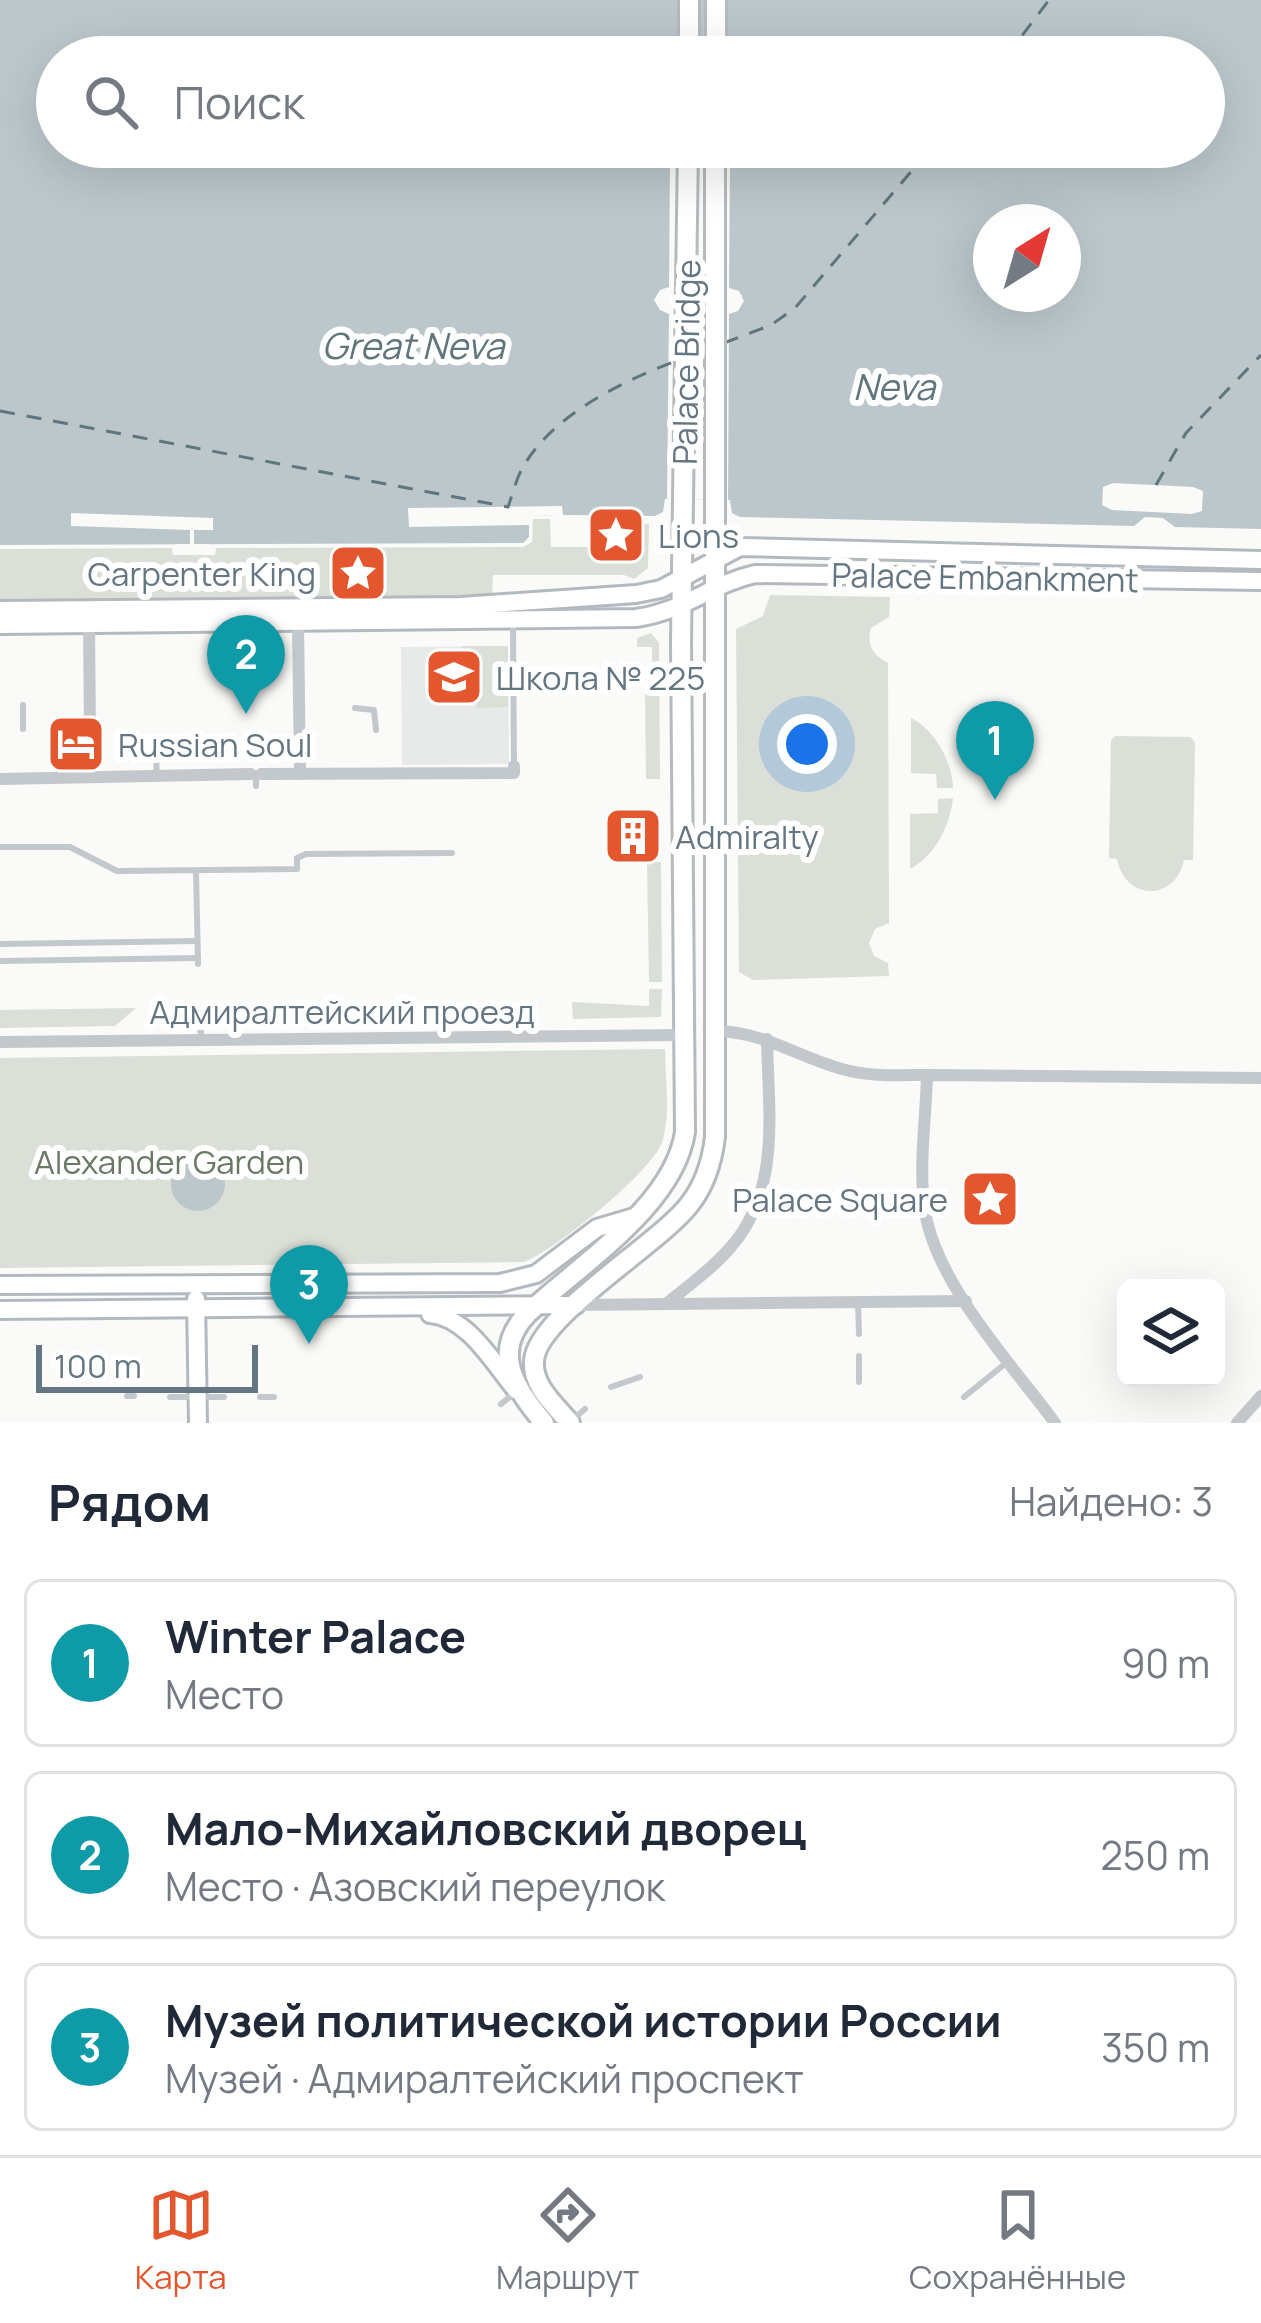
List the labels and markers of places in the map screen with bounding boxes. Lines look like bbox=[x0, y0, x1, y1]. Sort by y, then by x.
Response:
place icon: Lions bbox=[585, 504, 647, 566]
place label: Lions bbox=[658, 513, 739, 558]
place icon: Carpenter King bbox=[327, 542, 389, 604]
place label: Carpenter King bbox=[87, 551, 316, 596]
pin: 2 bbox=[207, 615, 285, 714]
school or university icon: Школа № 225 bbox=[423, 646, 485, 708]
place label: Школа № 225 bbox=[496, 655, 705, 700]
pin: 1 bbox=[956, 701, 1034, 800]
hotel icon: Russian Soul bbox=[45, 713, 107, 775]
place label: Russian Soul bbox=[118, 722, 312, 767]
building icon: Admiralty bbox=[602, 805, 664, 867]
place label: Admiralty bbox=[675, 814, 819, 859]
place icon: Palace Square bbox=[959, 1168, 1021, 1230]
place label: Palace Square bbox=[732, 1177, 948, 1222]
pin: 3 bbox=[270, 1245, 348, 1344]

